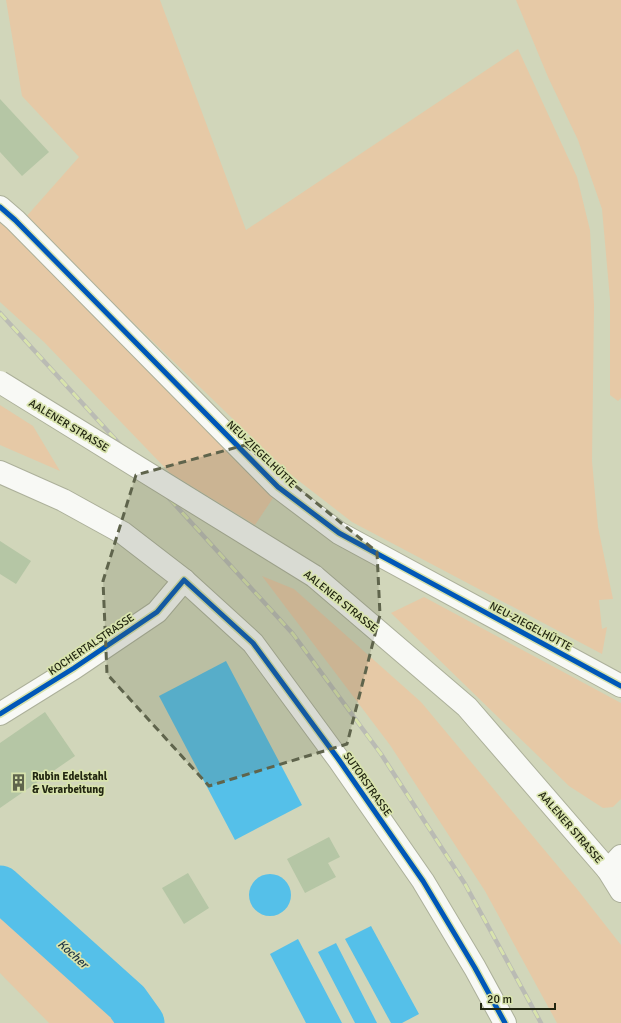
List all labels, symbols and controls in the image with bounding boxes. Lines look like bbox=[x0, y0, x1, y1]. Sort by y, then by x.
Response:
street label: AALENER STRASSE bbox=[26, 396, 111, 454]
street label: NEU-ZIEGELHÜTTE bbox=[224, 417, 300, 491]
street label: AALENER STRASSE bbox=[301, 568, 380, 635]
street label: NEU-ZIEGELHÜTTE bbox=[487, 598, 575, 654]
street label: KOCHERTALSTRASSE bbox=[46, 611, 137, 678]
street label: SUTORSTRASSE bbox=[341, 750, 395, 819]
place label: Rubin Edelstahl & Verarbeitung bbox=[32, 770, 108, 796]
building icon: Rubin Edelstahl & Verarbeitung bbox=[9, 772, 29, 792]
street label: AALENER STRASSE bbox=[536, 789, 605, 866]
water label: Kocher bbox=[54, 937, 92, 973]
scale bar bbox=[481, 985, 555, 1011]
text: 20 m bbox=[487, 992, 512, 1007]

